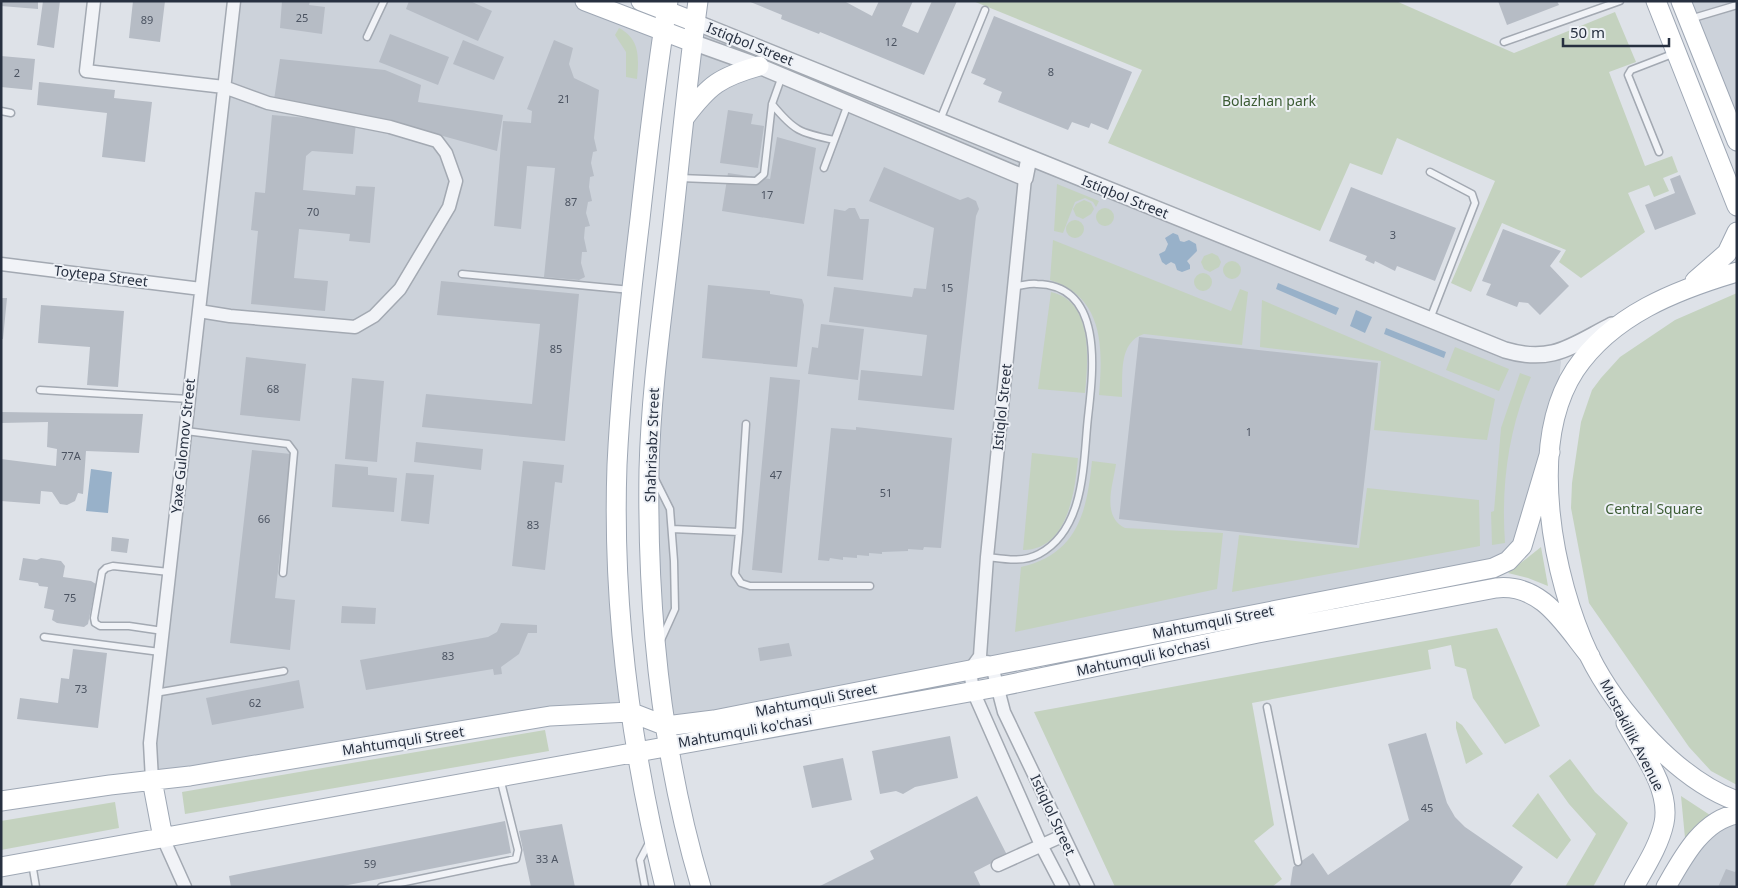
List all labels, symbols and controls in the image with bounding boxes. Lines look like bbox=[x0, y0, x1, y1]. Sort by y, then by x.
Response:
house number: 25 bbox=[296, 10, 308, 25]
house number: 89 bbox=[141, 12, 153, 27]
scale bar bbox=[1563, 15, 1669, 47]
street label: Istiqbol Street bbox=[704, 17, 796, 70]
text: 50 m bbox=[1570, 22, 1605, 42]
house number: 12 bbox=[885, 34, 897, 49]
house number: 8 bbox=[1048, 64, 1054, 79]
house number: 2 bbox=[14, 65, 20, 80]
house number: 21 bbox=[558, 91, 570, 106]
park label: Bolazhan park bbox=[1222, 91, 1317, 110]
street label: Istiqbol Street bbox=[1079, 170, 1171, 223]
house number: 17 bbox=[761, 187, 773, 202]
house number: 87 bbox=[565, 194, 577, 209]
house number: 70 bbox=[307, 204, 319, 219]
house number: 3 bbox=[1390, 227, 1396, 242]
street label: Toytepa Street bbox=[53, 260, 149, 291]
house number: 15 bbox=[941, 280, 953, 295]
house number: 85 bbox=[550, 341, 562, 356]
street label: Istiqlol Street bbox=[987, 363, 1016, 451]
street label: Yaxe Gulomov Street bbox=[166, 377, 199, 514]
house number: 68 bbox=[267, 381, 279, 396]
street label: Shahrisabz Street bbox=[640, 387, 663, 503]
house number: 1 bbox=[1246, 424, 1252, 439]
house number: 77A bbox=[61, 448, 82, 463]
house number: 47 bbox=[770, 467, 782, 482]
house number: 51 bbox=[880, 485, 892, 500]
park label: Central Square bbox=[1605, 499, 1703, 518]
house number: 66 bbox=[258, 511, 270, 526]
house number: 83 bbox=[527, 517, 539, 532]
house number: 75 bbox=[64, 590, 76, 605]
street label: Mahtumquli Street bbox=[1151, 600, 1275, 643]
street label: Mahtumquli ko'chasi bbox=[1075, 633, 1211, 680]
house number: 83 bbox=[442, 648, 454, 663]
street label: Mustakillik Avenue bbox=[1596, 676, 1669, 794]
street label: Mahtumquli Street bbox=[754, 678, 878, 721]
house number: 73 bbox=[75, 681, 87, 696]
house number: 62 bbox=[249, 695, 261, 710]
street label: Mahtumquli ko'chasi bbox=[676, 709, 813, 752]
street label: Mahtumquli Street bbox=[341, 721, 465, 760]
street label: Istiqlol Street bbox=[1026, 771, 1080, 858]
house number: 45 bbox=[1421, 800, 1433, 815]
house number: 33 А bbox=[536, 851, 559, 866]
house number: 59 bbox=[364, 856, 376, 871]

